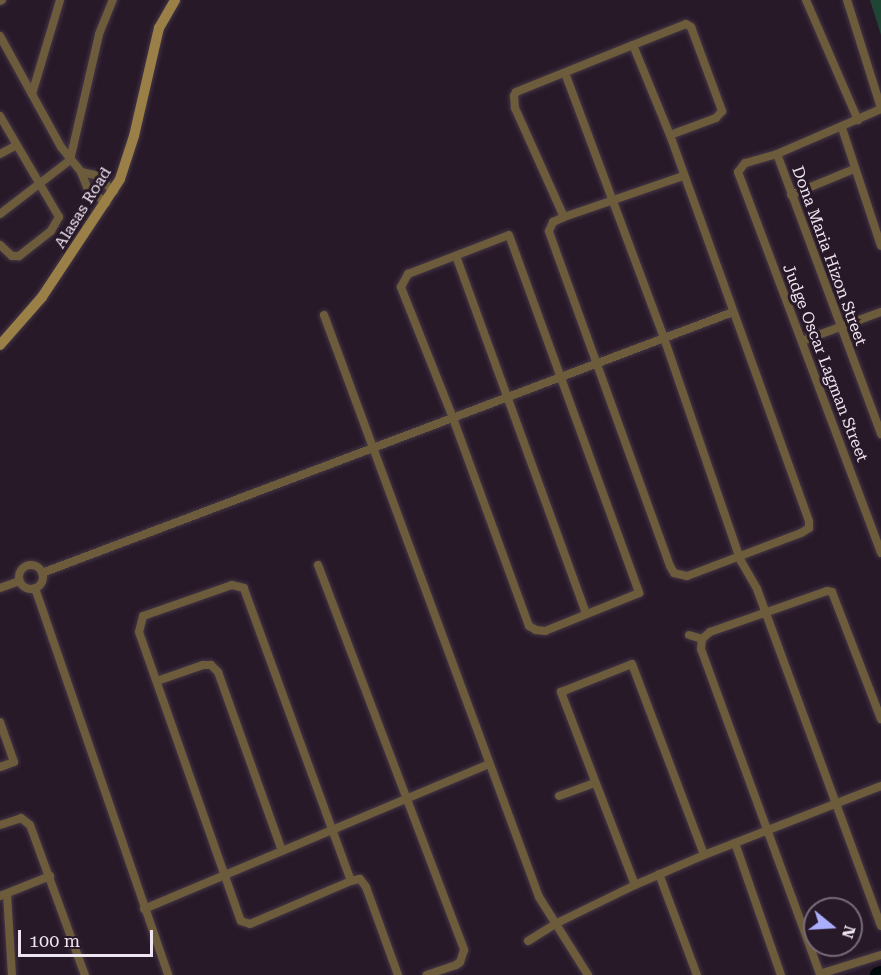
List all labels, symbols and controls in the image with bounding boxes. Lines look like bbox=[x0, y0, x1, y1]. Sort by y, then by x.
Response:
street label: Alasas Road bbox=[50, 164, 116, 252]
street label: Dona Maria Hizon Street bbox=[788, 164, 870, 348]
street label: Judge Oscar Lagman Street bbox=[778, 261, 872, 465]
north arrow bbox=[803, 897, 863, 957]
scale bar bbox=[21, 918, 156, 956]
text: N bbox=[838, 923, 860, 941]
text: 100 m bbox=[29, 930, 80, 951]

